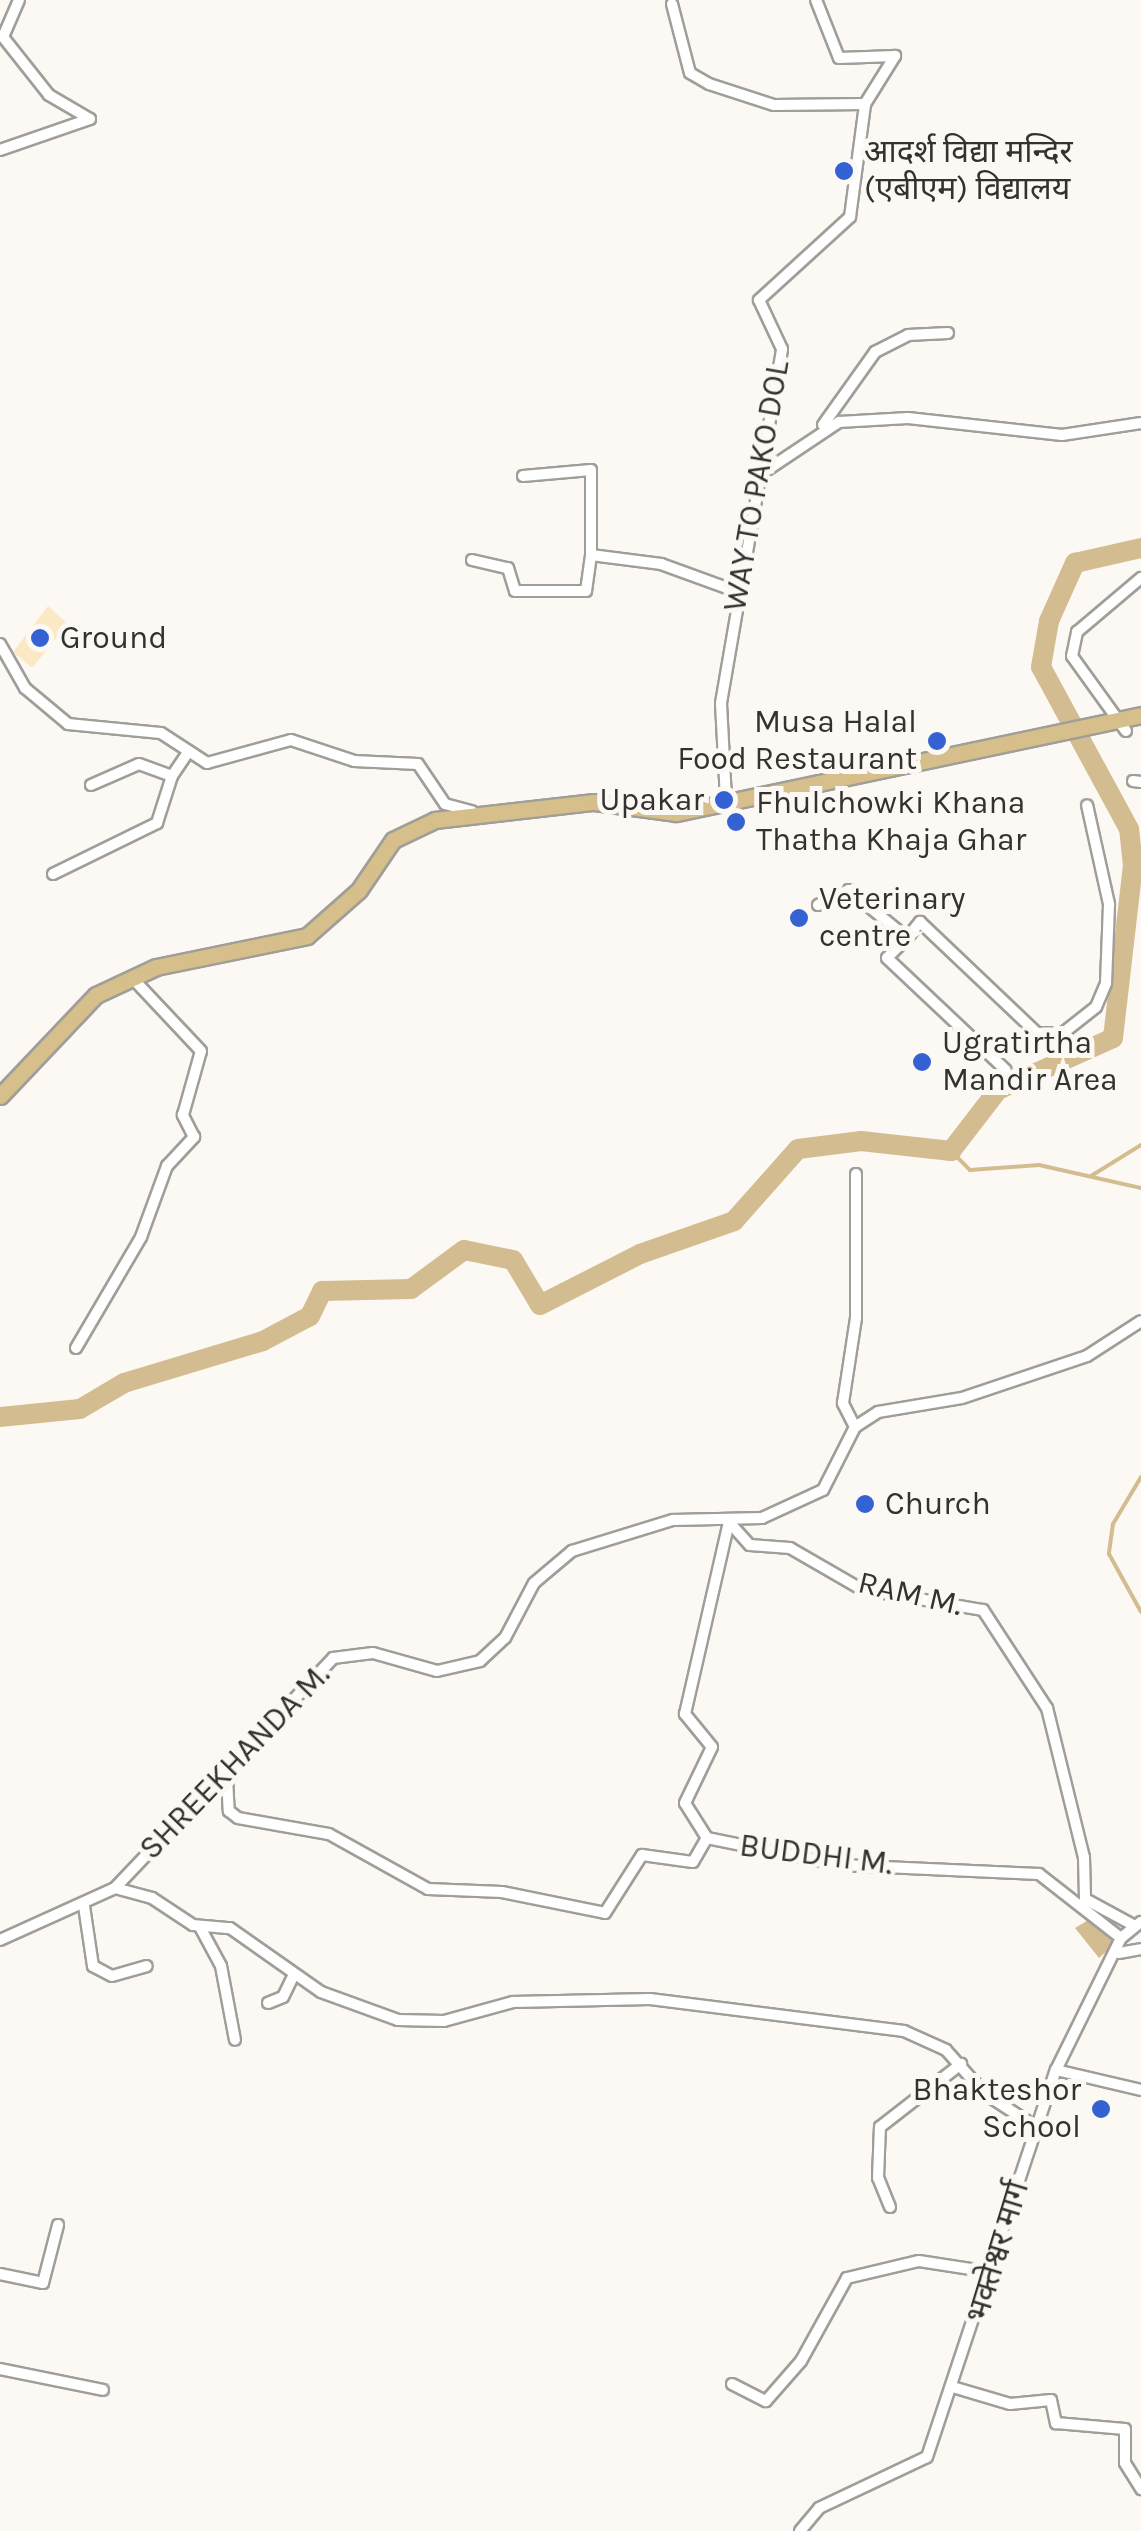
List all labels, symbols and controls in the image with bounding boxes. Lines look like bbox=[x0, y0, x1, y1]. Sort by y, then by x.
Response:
place label: आदर्श विद्या मन्दिर (एबीएम) विद्यालय bbox=[864, 134, 1073, 209]
marker: आदर्श विद्या मन्दिर (एबीएम) विद्यालय bbox=[833, 160, 855, 182]
street label: WAY TO PAKO DOL bbox=[716, 358, 798, 614]
place label: Ground bbox=[60, 619, 167, 657]
marker: Ground bbox=[29, 627, 51, 649]
place label: Musa Halal Food Restaurant bbox=[677, 704, 917, 779]
marker: Musa Halal Food Restaurant bbox=[926, 730, 948, 752]
place label: Upakar bbox=[600, 781, 704, 819]
place label: Fhulchowki Khana Thatha Khaja Ghar bbox=[756, 785, 1026, 860]
marker: Upakar bbox=[713, 789, 735, 811]
marker: Fhulchowki Khana Thatha Khaja Ghar bbox=[725, 811, 747, 833]
place label: Veterinary centre bbox=[819, 881, 965, 956]
marker: Veterinary centre bbox=[788, 907, 810, 929]
place label: Ugratirtha Mandir Area bbox=[942, 1025, 1118, 1100]
marker: Ugratirtha Mandir Area bbox=[911, 1051, 933, 1073]
place label: Church bbox=[885, 1485, 991, 1523]
marker: Church bbox=[854, 1493, 876, 1515]
street label: RAM M. bbox=[854, 1563, 966, 1625]
street label: SHREEKHANDA M. bbox=[132, 1656, 338, 1868]
street label: BUDDHI M. bbox=[737, 1827, 895, 1883]
place label: Bhakteshor School bbox=[913, 2072, 1081, 2147]
marker: Bhakteshor School bbox=[1090, 2098, 1112, 2120]
street label: भक्तेश्वर मार्ग bbox=[958, 2177, 1038, 2327]

